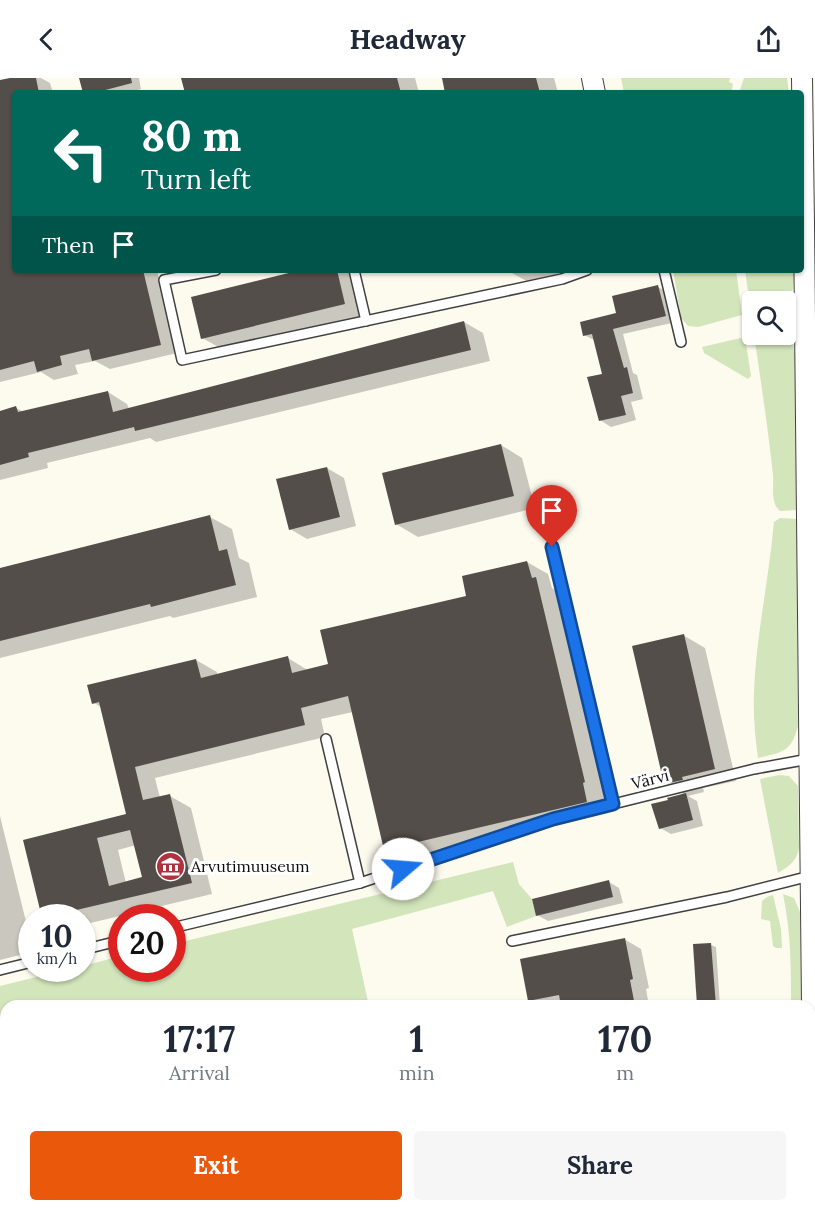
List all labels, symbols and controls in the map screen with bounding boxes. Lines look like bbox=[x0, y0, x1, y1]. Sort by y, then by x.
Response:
text: Headway bbox=[349, 22, 466, 56]
icon: back bbox=[30, 23, 63, 56]
icon: share bbox=[752, 23, 785, 56]
text: 80 m bbox=[141, 109, 241, 163]
icon: left bbox=[42, 114, 120, 192]
text: Turn left bbox=[141, 162, 251, 196]
icon: arrive bbox=[107, 228, 140, 261]
text: Then bbox=[42, 231, 95, 259]
map controls bbox=[742, 291, 796, 345]
button: search bbox=[742, 291, 796, 345]
pin bbox=[526, 485, 577, 547]
icon: arrive bbox=[535, 494, 568, 527]
street label: Värvi bbox=[628, 765, 671, 794]
position arrow bbox=[371, 837, 435, 901]
museum icon: Arvutimuuseum bbox=[154, 850, 186, 882]
place label: Arvutimuuseum bbox=[190, 856, 310, 876]
speed limit sign: 20 bbox=[108, 904, 186, 982]
text: 10 bbox=[41, 917, 73, 955]
text: km/h bbox=[37, 949, 77, 968]
text: 17:17 bbox=[163, 1016, 236, 1062]
text: 1 bbox=[409, 1016, 424, 1062]
text: 170 bbox=[598, 1016, 653, 1062]
text: Arrival bbox=[169, 1060, 230, 1085]
text: min bbox=[399, 1060, 435, 1085]
text: m bbox=[616, 1060, 634, 1085]
button: Exit bbox=[30, 1131, 402, 1200]
button: Share bbox=[414, 1131, 786, 1200]

